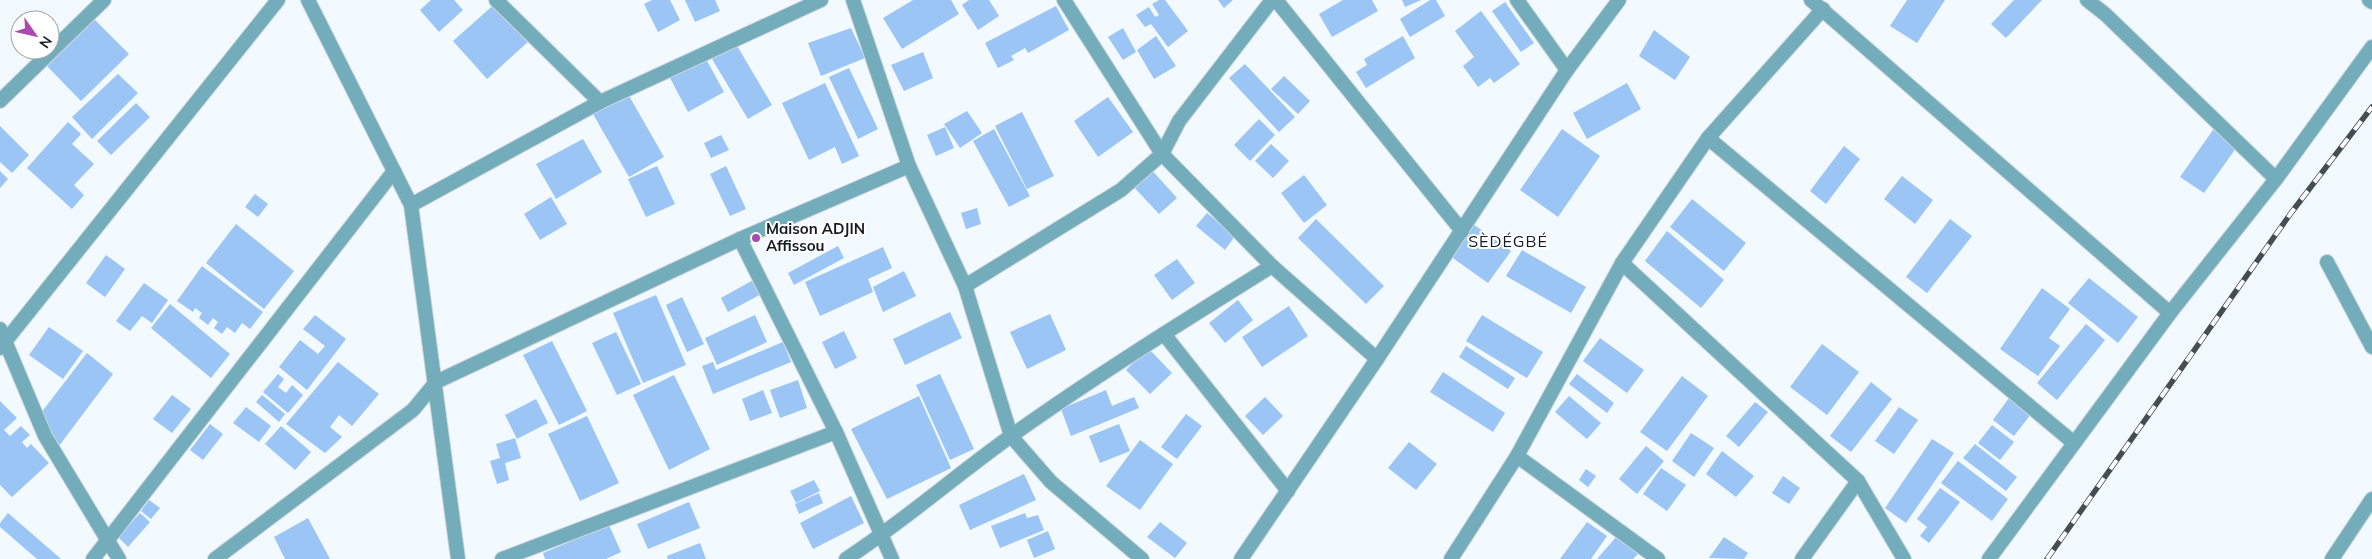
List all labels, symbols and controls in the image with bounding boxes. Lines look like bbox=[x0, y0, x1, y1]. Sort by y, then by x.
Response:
north arrow bbox=[10, 10, 60, 60]
text: N bbox=[35, 33, 56, 52]
place label: Maison ADJIN Affissou bbox=[766, 219, 865, 255]
district label: SÈDÉGBÉ bbox=[1468, 231, 1548, 251]
marker: Maison ADJIN Affissou bbox=[750, 232, 762, 244]

